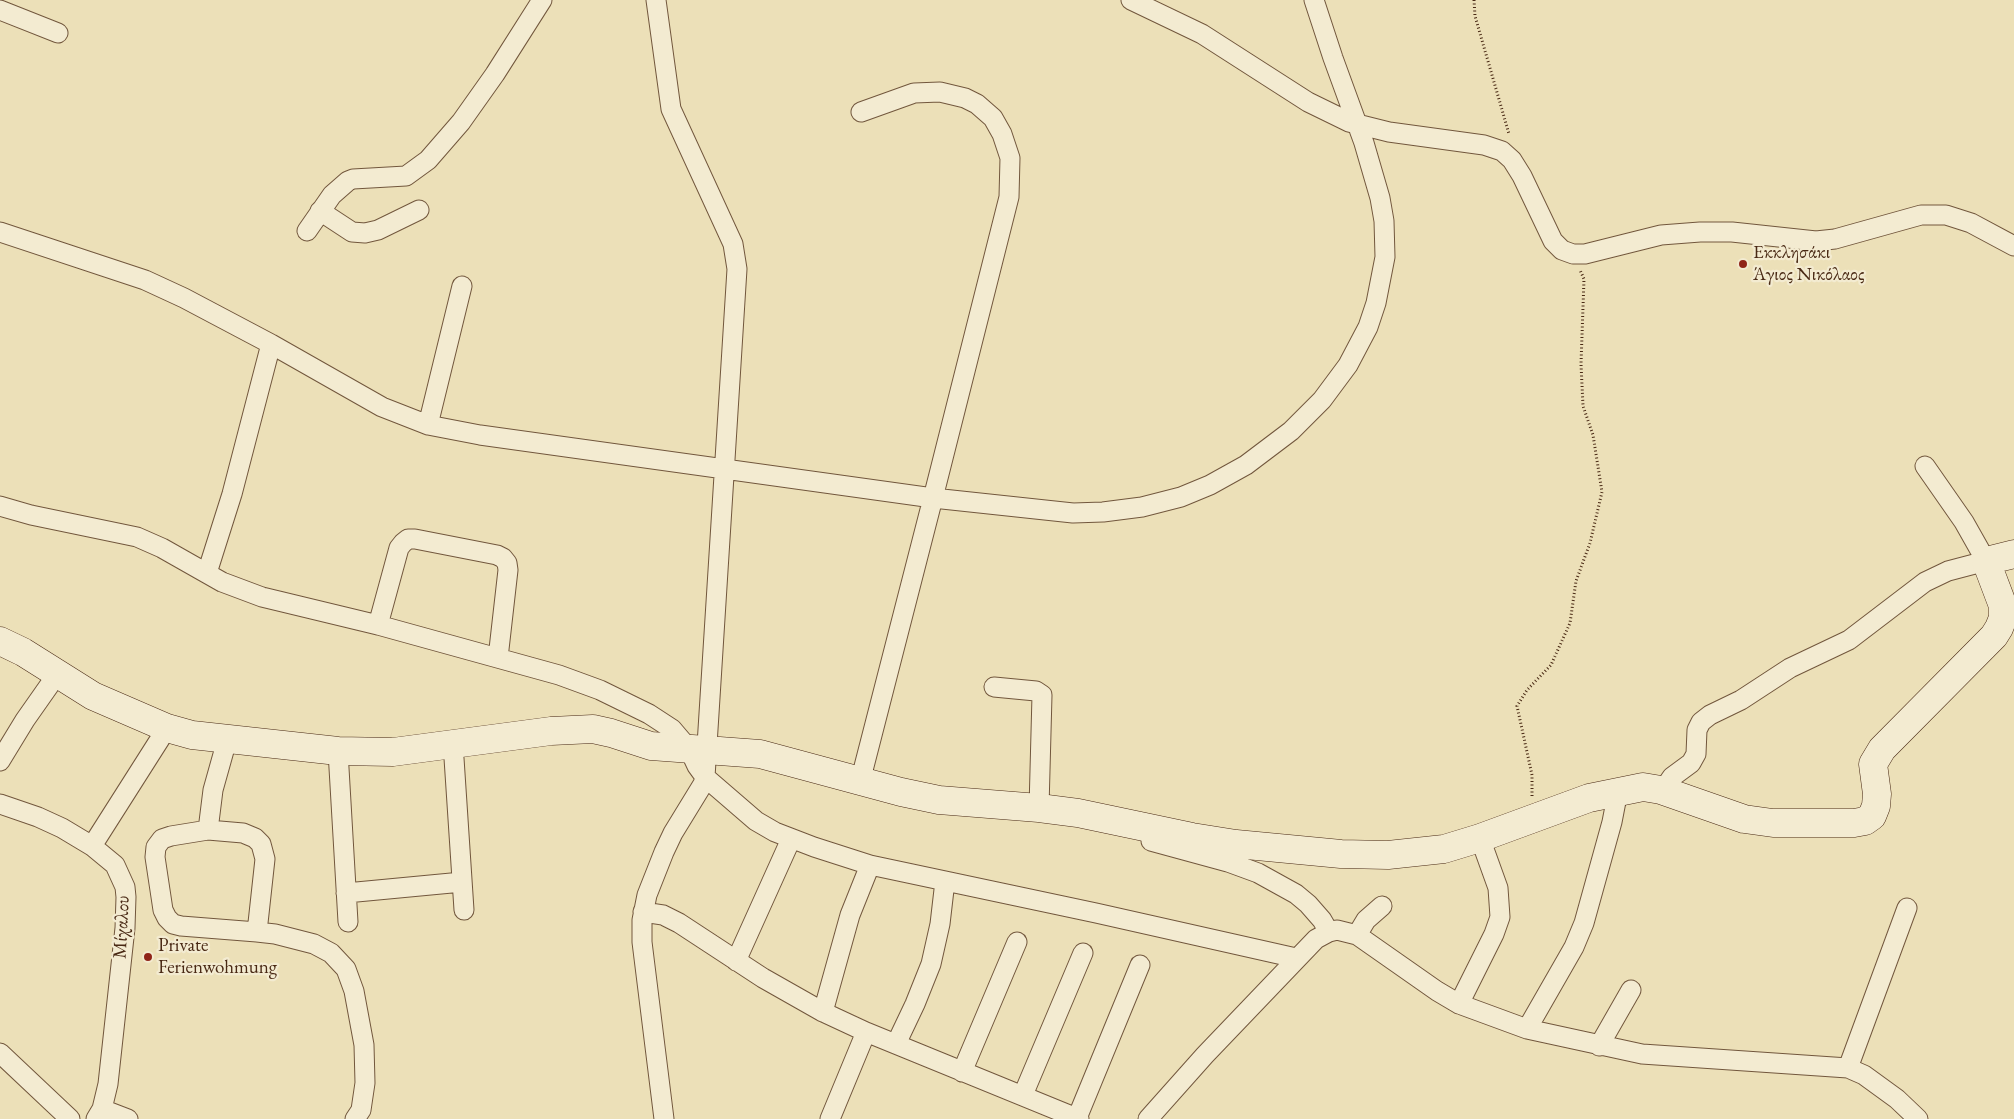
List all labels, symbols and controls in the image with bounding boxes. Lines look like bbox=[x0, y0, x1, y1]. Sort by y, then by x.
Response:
place label: Εκκλησάκι Άγιος Νικόλαος bbox=[1753, 242, 1865, 286]
marker: Εκκλησάκι Άγιος Νικόλαος bbox=[1737, 258, 1749, 270]
street label: Μίχαλου bbox=[109, 895, 135, 959]
place label: Private Ferienwohmung bbox=[158, 935, 277, 979]
marker: Private Ferienwohmung bbox=[142, 951, 154, 963]

